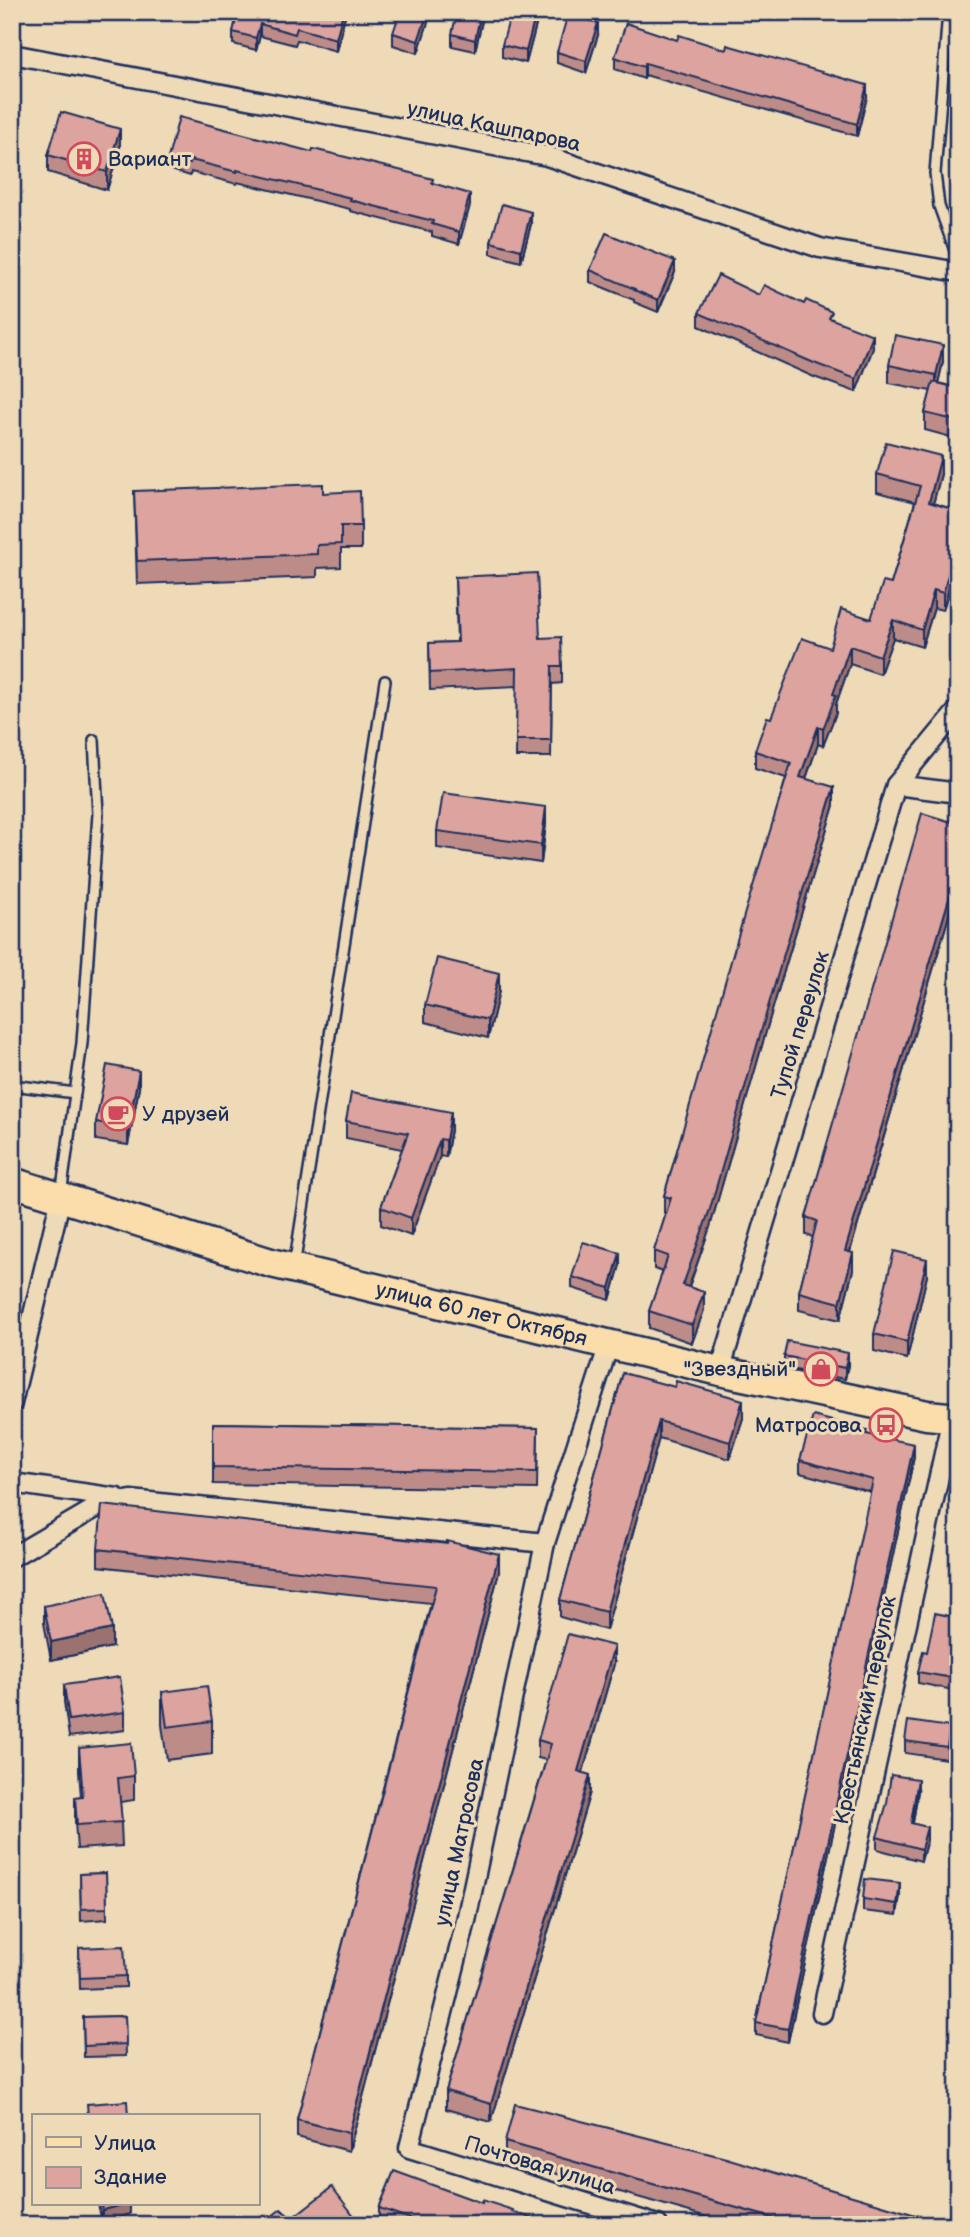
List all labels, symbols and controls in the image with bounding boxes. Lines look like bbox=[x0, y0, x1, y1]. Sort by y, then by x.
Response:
street label: улица Кашпарова bbox=[405, 96, 583, 157]
building icon: Вариант bbox=[65, 140, 103, 178]
place label: Вариант bbox=[108, 147, 192, 172]
street label: Тупой переулок bbox=[766, 948, 835, 1102]
cafe icon: У друзей bbox=[99, 1095, 137, 1133]
place label: У друзей bbox=[142, 1102, 229, 1127]
street label: улица 60 лет Октября bbox=[373, 1277, 590, 1352]
shop icon: "Звездный" bbox=[802, 1350, 840, 1388]
place label: "Звездный" bbox=[684, 1357, 796, 1382]
bus stop icon: Матросова bbox=[867, 1406, 905, 1444]
place label: Матросова bbox=[755, 1413, 863, 1438]
street label: Крестьянский переулок bbox=[829, 1593, 902, 1827]
street label: улица Матросова bbox=[429, 1755, 490, 1928]
legend bbox=[32, 2114, 259, 2206]
text: Улица bbox=[94, 2131, 157, 2156]
street label: Почтовая улица bbox=[461, 2131, 619, 2201]
text: Здание bbox=[94, 2165, 167, 2190]

